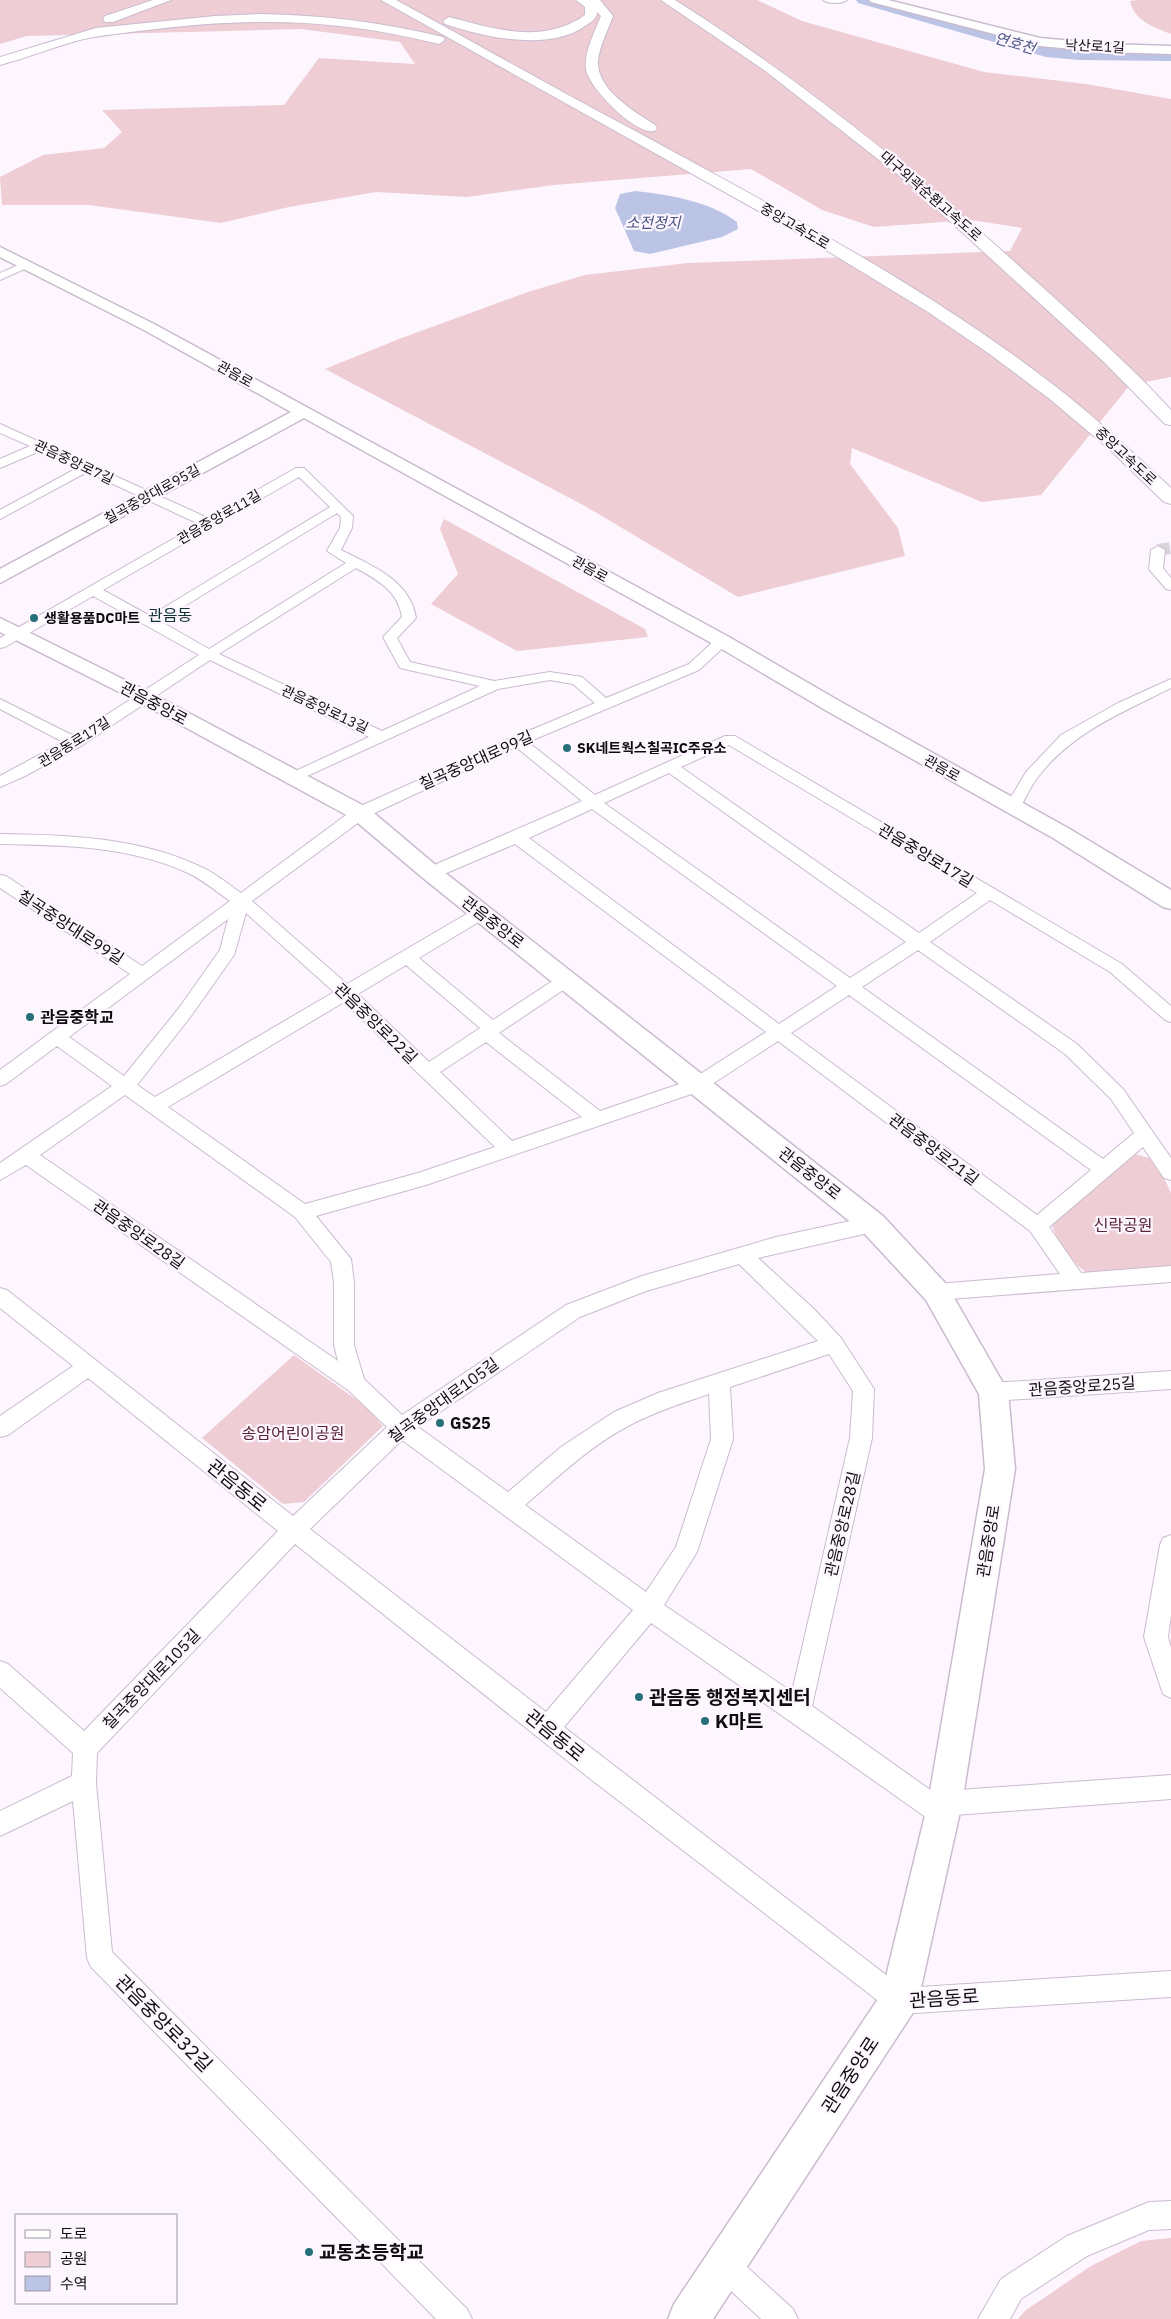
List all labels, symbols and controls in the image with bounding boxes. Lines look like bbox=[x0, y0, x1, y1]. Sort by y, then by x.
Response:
water label: 연호천 bbox=[992, 28, 1040, 58]
street label: 낙산로1길 bbox=[1065, 35, 1125, 57]
street label: 대구외곽순환고속도로 bbox=[876, 147, 986, 245]
street label: 중앙고속도로 bbox=[757, 199, 833, 253]
water label: 소전정지 bbox=[625, 213, 682, 232]
street label: 관음로 bbox=[214, 357, 256, 391]
street label: 중앙고속도로 bbox=[1092, 423, 1160, 489]
street label: 관음중앙로7길 bbox=[31, 436, 117, 488]
street label: 칠곡중앙대로95길 bbox=[101, 460, 203, 528]
street label: 관음중앙로11길 bbox=[174, 486, 264, 548]
street label: 관음로 bbox=[569, 552, 611, 586]
district label: 관음동 bbox=[148, 605, 192, 625]
place label: 생활용품DC마트 bbox=[44, 609, 140, 627]
marker: 생활용품DC마트 bbox=[28, 612, 40, 624]
street label: 관음중앙로 bbox=[117, 677, 191, 729]
street label: 관음중앙로13길 bbox=[279, 681, 371, 737]
street label: 관음동로17길 bbox=[35, 713, 113, 771]
street label: 칠곡중앙대로99길 bbox=[416, 726, 536, 794]
place label: SK네트웍스칠곡IC주유소 bbox=[577, 739, 727, 757]
marker: SK네트웍스칠곡IC주유소 bbox=[561, 742, 573, 754]
street label: 관음로 bbox=[921, 751, 963, 785]
street label: 관음중앙로17길 bbox=[875, 819, 977, 891]
street label: 칠곡중앙대로99길 bbox=[14, 885, 128, 969]
street label: 관음중앙로 bbox=[458, 891, 528, 953]
street label: 관음중앙로22길 bbox=[330, 978, 422, 1068]
place label: 관음중학교 bbox=[40, 1007, 114, 1027]
marker: 관음중학교 bbox=[24, 1011, 36, 1023]
street label: 관음중앙로21길 bbox=[885, 1109, 983, 1189]
street label: 관음중앙로 bbox=[775, 1142, 845, 1204]
street label: 관음중앙로28길 bbox=[89, 1195, 189, 1273]
park label: 신락공원 bbox=[1094, 1215, 1152, 1235]
street label: 칠곡중앙대로105길 bbox=[384, 1353, 502, 1447]
street label: 관음중앙로25길 bbox=[1028, 1372, 1136, 1400]
place label: GS25 bbox=[450, 1413, 491, 1433]
marker: GS25 bbox=[434, 1417, 446, 1429]
park label: 송암어린이공원 bbox=[241, 1423, 345, 1443]
street label: 관음동로 bbox=[202, 1454, 272, 1516]
street label: 관음중앙로28길 bbox=[820, 1469, 864, 1579]
street label: 관음중앙로 bbox=[972, 1503, 1004, 1579]
street label: 칠곡중앙대로105길 bbox=[98, 1625, 204, 1733]
place label: 관음동 행정복지센터 bbox=[649, 1685, 811, 1709]
marker: 관음동 행정복지센터 bbox=[633, 1691, 645, 1703]
street label: 관음동로 bbox=[520, 1704, 590, 1766]
place label: K마트 bbox=[715, 1709, 763, 1733]
marker: K마트 bbox=[699, 1715, 711, 1727]
street label: 관음중앙로32길 bbox=[110, 1969, 218, 2077]
street label: 관음동로 bbox=[908, 1984, 980, 2012]
street label: 관음중앙로 bbox=[816, 2032, 884, 2118]
legend bbox=[15, 2214, 178, 2304]
text: 도로 bbox=[60, 2224, 88, 2243]
place label: 교동초등학교 bbox=[319, 2240, 424, 2264]
marker: 교동초등학교 bbox=[303, 2246, 315, 2258]
text: 공원 bbox=[60, 2249, 88, 2268]
text: 수역 bbox=[60, 2274, 88, 2293]

